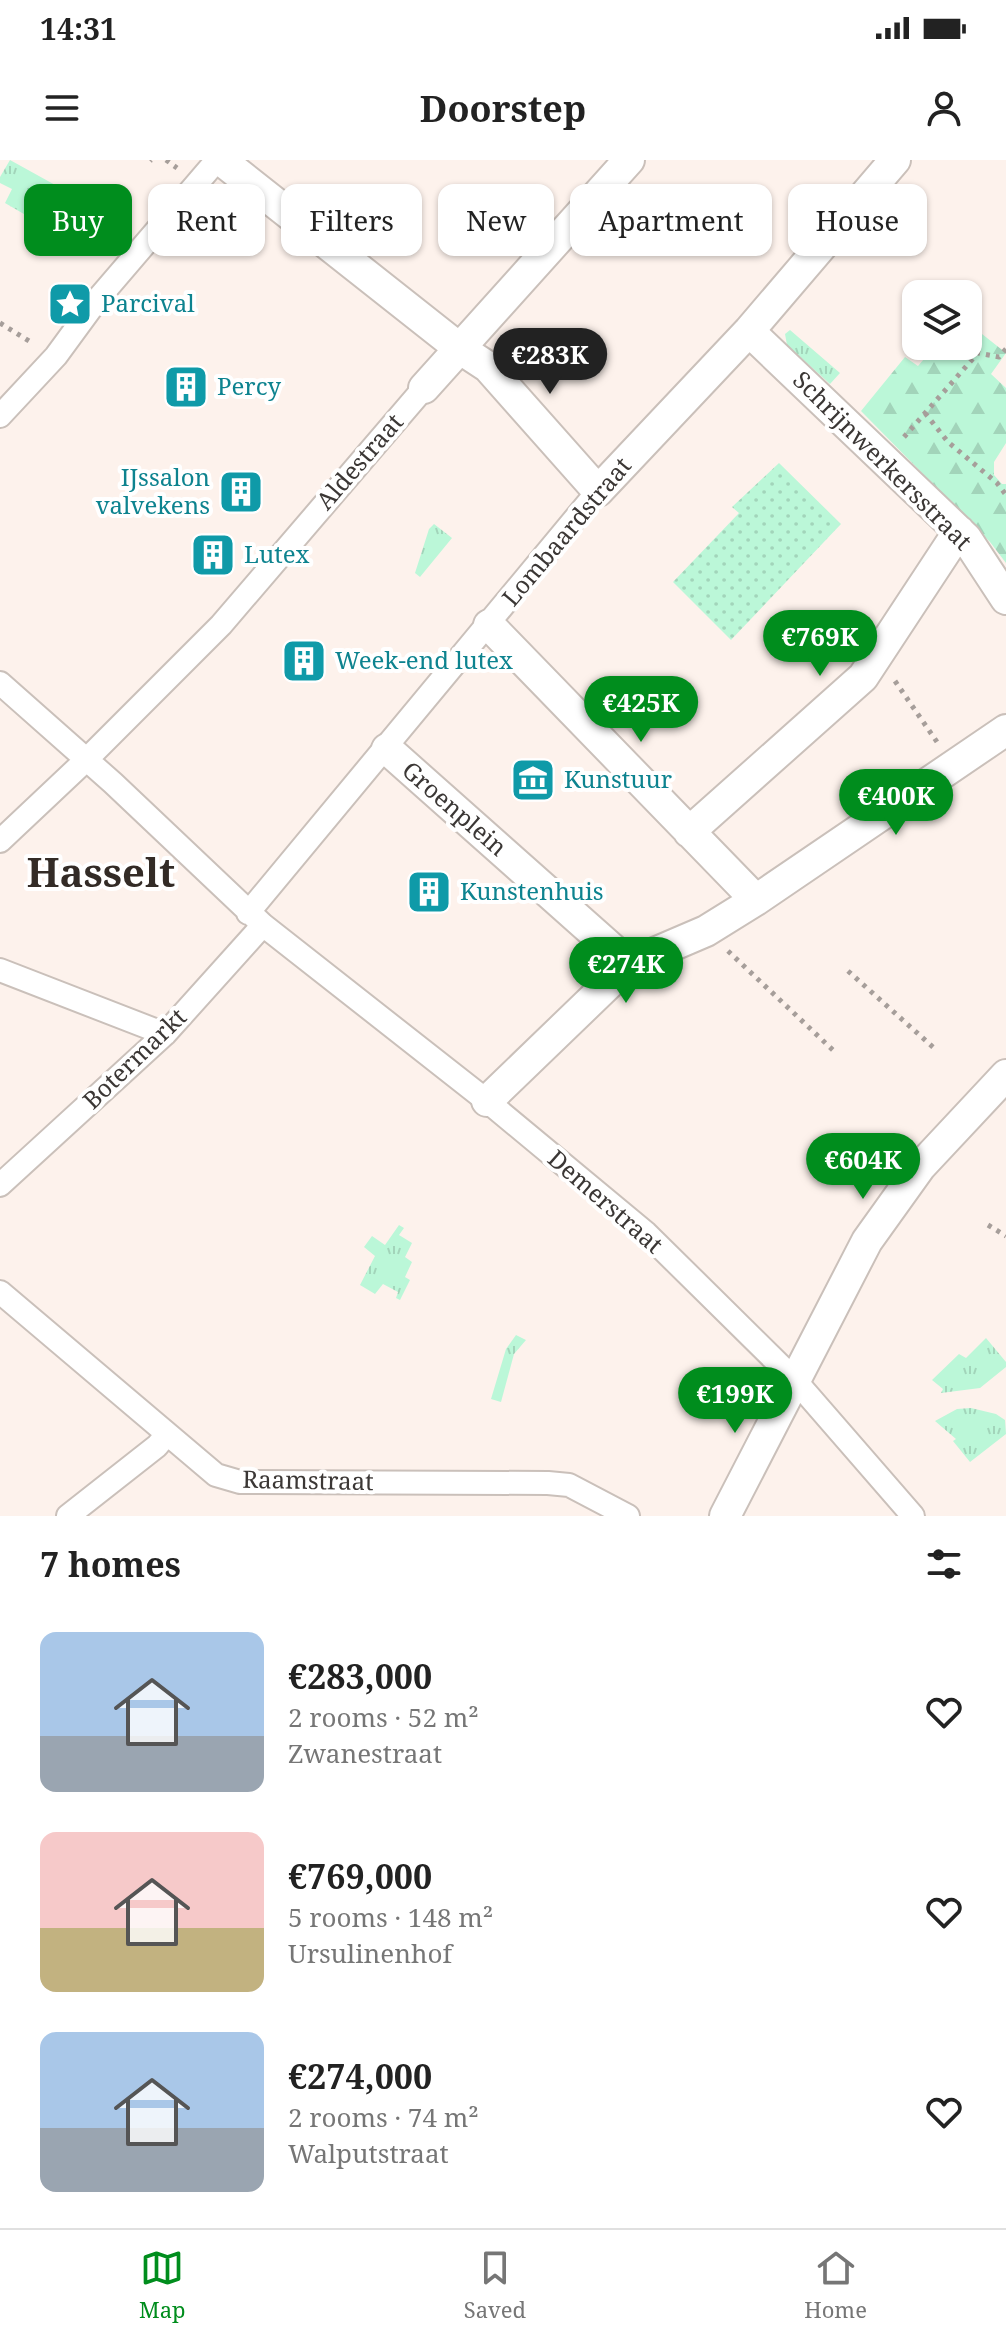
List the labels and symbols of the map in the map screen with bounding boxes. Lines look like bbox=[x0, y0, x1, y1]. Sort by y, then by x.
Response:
place icon: Parcival bbox=[46, 280, 94, 328]
place label: Parcival bbox=[101, 286, 195, 319]
pin: €283K bbox=[494, 328, 606, 396]
building icon: Percy bbox=[162, 363, 210, 411]
street label: Schrijnwerkersstraat bbox=[786, 363, 980, 557]
place label: Percy bbox=[217, 369, 281, 402]
street label: Aldestraat bbox=[308, 406, 410, 516]
street label: Lombaardstraat bbox=[494, 450, 638, 612]
place label: IJssalon valvekens bbox=[96, 460, 210, 521]
building icon: IJssalon valvekens bbox=[217, 468, 265, 516]
building icon: Lutex bbox=[189, 531, 237, 579]
place label: Lutex bbox=[244, 537, 309, 570]
pin: €769K bbox=[764, 610, 876, 678]
building icon: Week-end lutex bbox=[280, 637, 328, 685]
place label: Week-end lutex bbox=[335, 643, 513, 676]
pin: €425K bbox=[585, 676, 697, 744]
street label: Groenplein bbox=[396, 753, 514, 863]
museum icon: Kunstuur bbox=[509, 756, 557, 804]
place label: Kunstuur bbox=[564, 762, 672, 795]
pin: €400K bbox=[840, 769, 952, 837]
district label: Hasselt bbox=[27, 844, 175, 899]
building icon: Kunstenhuis bbox=[405, 868, 453, 916]
place label: Kunstenhuis bbox=[460, 874, 604, 907]
pin: €274K bbox=[570, 937, 682, 1005]
street label: Botermarkt bbox=[75, 1000, 193, 1116]
pin: €604K bbox=[807, 1133, 919, 1201]
street label: Demerstraat bbox=[541, 1142, 671, 1260]
pin: €199K bbox=[679, 1367, 791, 1435]
street label: Raamstraat bbox=[242, 1462, 374, 1497]

